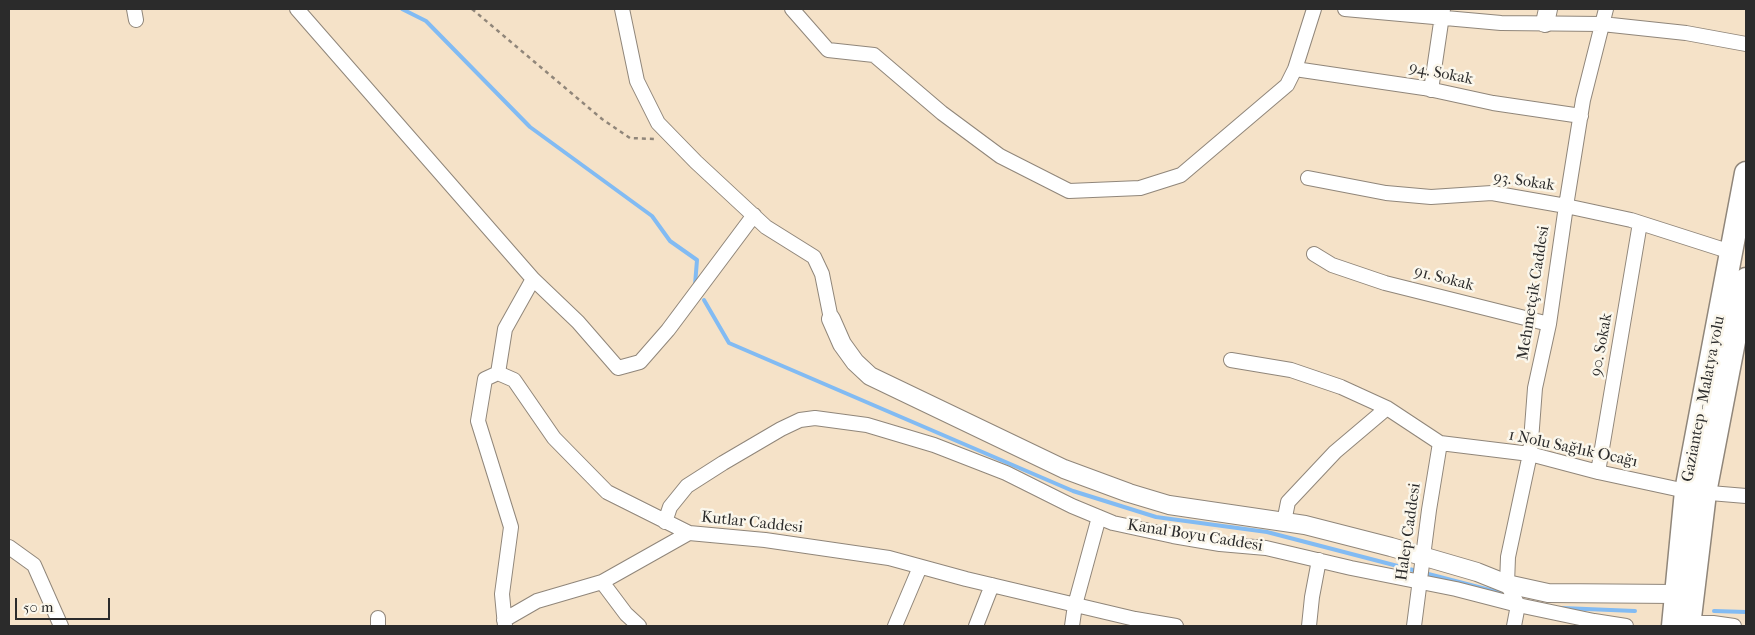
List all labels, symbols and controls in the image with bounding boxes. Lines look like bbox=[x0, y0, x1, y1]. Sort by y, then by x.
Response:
street label: 94. Sokak bbox=[1407, 58, 1475, 90]
street label: 93. Sokak bbox=[1492, 168, 1556, 196]
street label: Mehmetçik Caddesi bbox=[1514, 224, 1554, 362]
street label: 91. Sokak bbox=[1412, 262, 1476, 296]
street label: 90. Sokak bbox=[1587, 312, 1617, 378]
street label: Gaziantep - Malatya yolu bbox=[1678, 314, 1730, 484]
street label: 1 Nolu Sağlık Ocağı bbox=[1507, 426, 1639, 472]
street label: Halep Caddesi bbox=[1393, 482, 1425, 582]
street label: Kutlar Caddesi bbox=[700, 508, 804, 538]
street label: Kanal Boyu Caddesi bbox=[1126, 516, 1264, 556]
scale bar bbox=[18, 588, 112, 620]
text: 50 m bbox=[23, 598, 53, 616]

